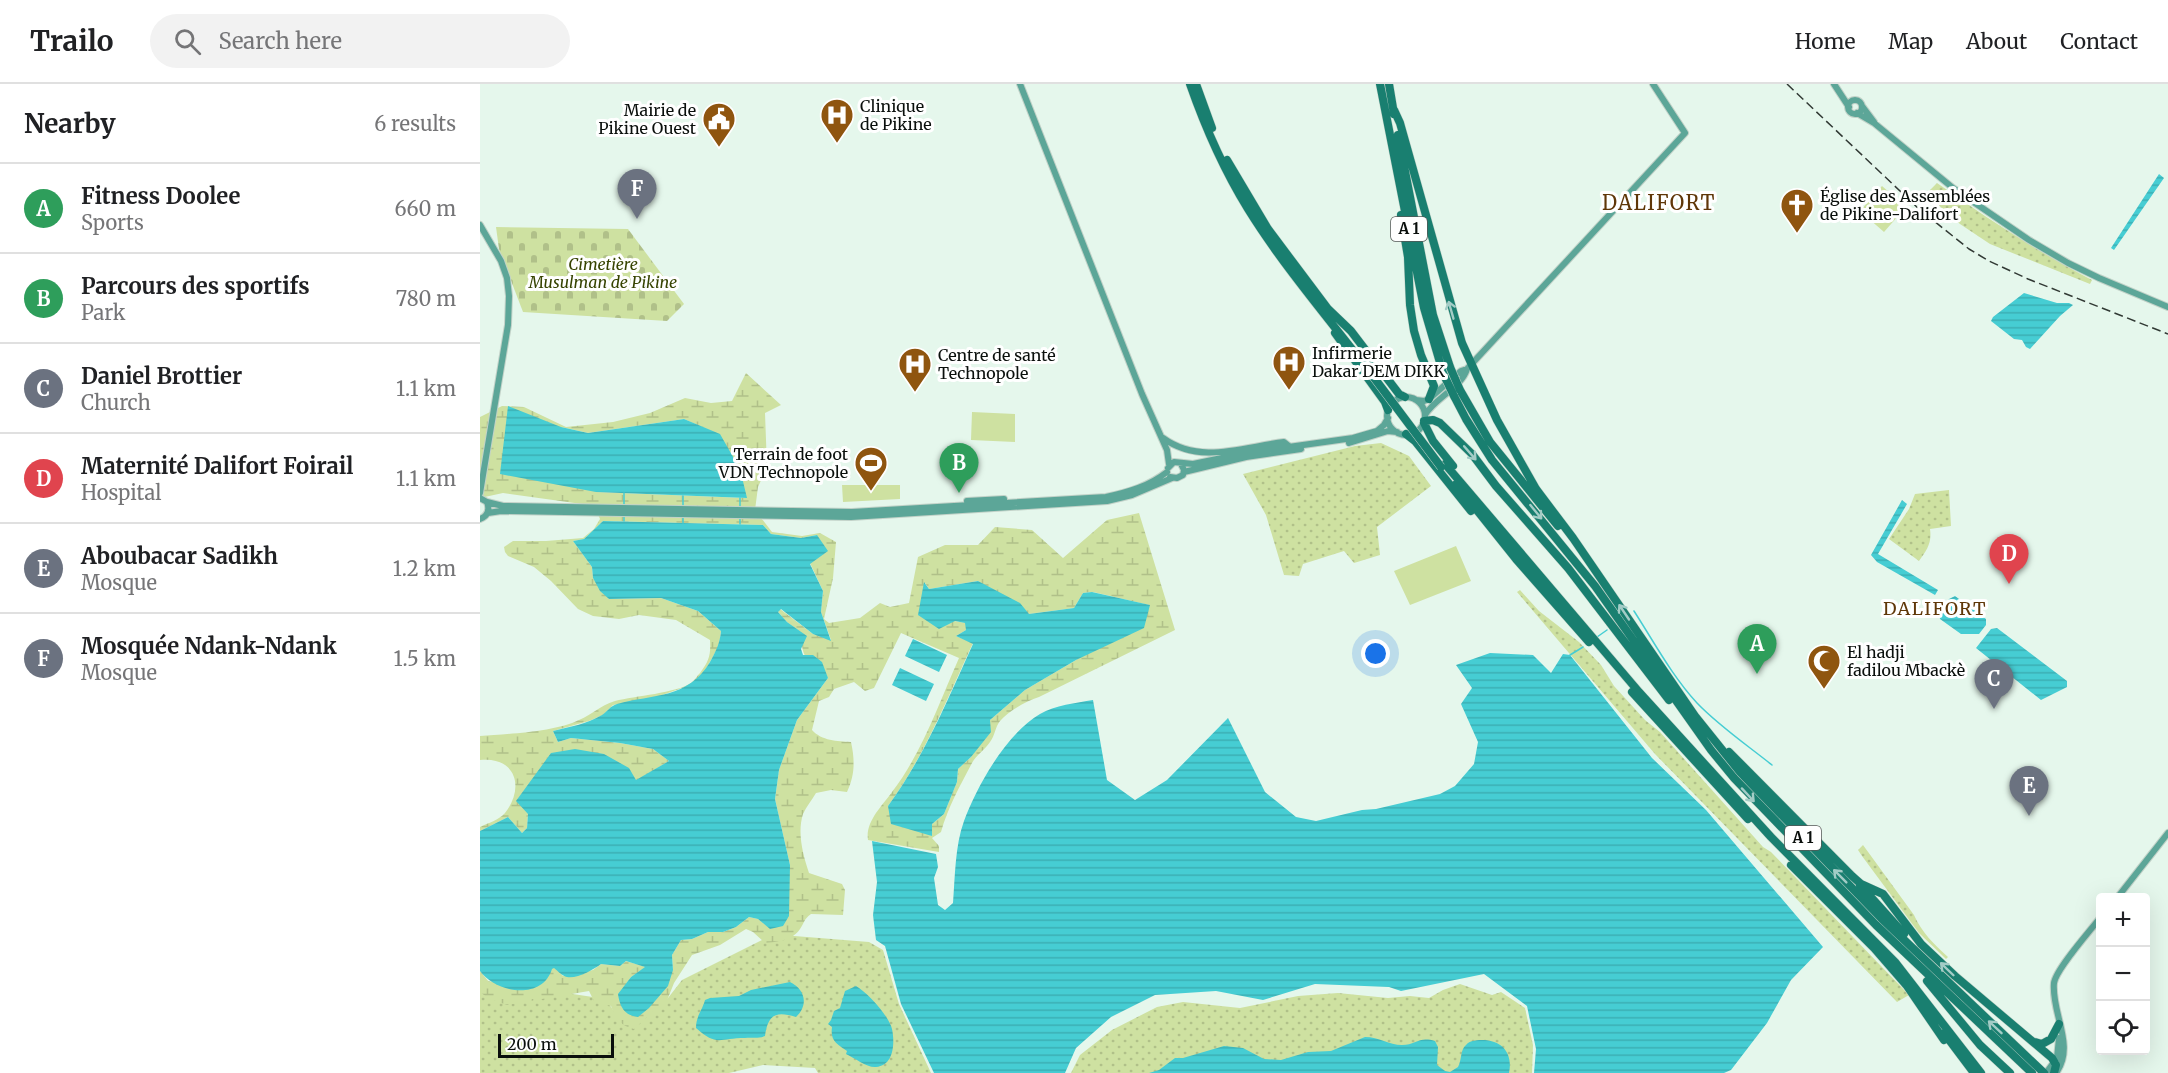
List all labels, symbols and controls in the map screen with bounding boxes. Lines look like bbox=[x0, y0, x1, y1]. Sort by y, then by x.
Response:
search box bbox=[150, 14, 570, 68]
text: Trailo bbox=[30, 23, 114, 59]
icon: search bbox=[171, 25, 204, 58]
text: Search here bbox=[219, 27, 342, 55]
text: Home bbox=[1795, 28, 1855, 55]
text: Map bbox=[1888, 28, 1933, 55]
text: About bbox=[1966, 28, 2027, 55]
text: Contact bbox=[2060, 28, 2138, 55]
place label: Clinique de Pikine bbox=[860, 96, 932, 134]
hospital icon: Clinique de Pikine bbox=[819, 97, 855, 144]
place label: Mairie de Pikine Ouest bbox=[598, 100, 697, 138]
public building icon: Mairie de Pikine Ouest bbox=[701, 101, 737, 148]
text: Nearby bbox=[24, 107, 116, 140]
text: 6 results bbox=[374, 111, 456, 136]
pin: F bbox=[618, 170, 656, 219]
text: Fitness Doolee bbox=[81, 182, 240, 210]
place label: Église des Assemblées de Pikine-Dalifort bbox=[1820, 186, 1990, 224]
church icon: Église des Assemblées de Pikine-Dalifort bbox=[1779, 187, 1815, 234]
district label: DALIFORT bbox=[1602, 190, 1716, 215]
text: A bbox=[36, 196, 51, 221]
text: 660 m bbox=[394, 196, 456, 221]
text: Sports bbox=[81, 210, 144, 235]
road number: A 1 bbox=[1391, 217, 1427, 241]
park label: Cimetière Musulman de Pikine bbox=[528, 254, 677, 292]
text: Parcours des sportifs bbox=[81, 272, 310, 300]
text: B bbox=[37, 286, 50, 311]
text: 780 m bbox=[396, 286, 456, 311]
text: Park bbox=[81, 300, 125, 325]
one-way arrow bbox=[1445, 301, 1456, 320]
place label: Infirmerie Dakar DEM DIKK bbox=[1312, 343, 1445, 381]
hospital icon: Infirmerie Dakar DEM DIKK bbox=[1271, 344, 1307, 391]
place label: Centre de santé Technopole bbox=[938, 345, 1056, 383]
hospital icon: Centre de santé Technopole bbox=[897, 346, 933, 393]
text: Daniel Brottier bbox=[81, 362, 242, 390]
text: C bbox=[37, 376, 50, 401]
text: 1.1 km bbox=[396, 376, 456, 401]
text: Church bbox=[81, 390, 151, 415]
place label: Terrain de foot VDN Technopole bbox=[718, 444, 849, 482]
pin: B bbox=[940, 444, 978, 493]
sports icon: Terrain de foot VDN Technopole bbox=[853, 445, 889, 492]
one-way arrow bbox=[1463, 445, 1477, 460]
text: Maternité Dalifort Foirail bbox=[81, 452, 354, 480]
text: D bbox=[36, 466, 51, 491]
text: 1.1 km bbox=[396, 466, 456, 491]
text: Hospital bbox=[81, 480, 161, 505]
one-way arrow bbox=[1529, 504, 1542, 520]
pin: D bbox=[1990, 534, 2029, 584]
text: Aboubacar Sadikh bbox=[81, 542, 278, 570]
text: E bbox=[37, 556, 50, 581]
text: 1.2 km bbox=[393, 556, 456, 581]
text: Mosque bbox=[81, 570, 157, 595]
district label: DALIFORT bbox=[1883, 597, 1987, 620]
one-way arrow bbox=[1618, 605, 1630, 621]
pin: A bbox=[1738, 624, 1776, 674]
text: Mosquée Ndank-Ndank bbox=[81, 632, 337, 660]
your location bbox=[1361, 639, 1390, 668]
place label: El hadji fadilou Mbackè bbox=[1847, 642, 1965, 680]
mosque icon: El hadji fadilou Mbackè bbox=[1806, 643, 1842, 690]
text: F bbox=[37, 646, 50, 671]
text: 1.5 km bbox=[394, 646, 456, 671]
text: Mosque bbox=[81, 660, 157, 685]
pin: C bbox=[1974, 660, 2014, 709]
pin: E bbox=[2010, 766, 2048, 816]
one-way arrow bbox=[1741, 787, 1756, 802]
road number: A 1 bbox=[1785, 826, 1821, 850]
one-way arrow bbox=[1833, 869, 1847, 884]
map controls bbox=[2096, 893, 2150, 1055]
button: + bbox=[2096, 893, 2150, 947]
button: − bbox=[2096, 947, 2150, 1001]
one-way arrow bbox=[1940, 961, 1955, 976]
button: locate bbox=[2096, 1001, 2150, 1055]
one-way arrow bbox=[1988, 1020, 2003, 1034]
scale bar bbox=[498, 1031, 614, 1058]
text: 200 m bbox=[507, 1034, 557, 1054]

